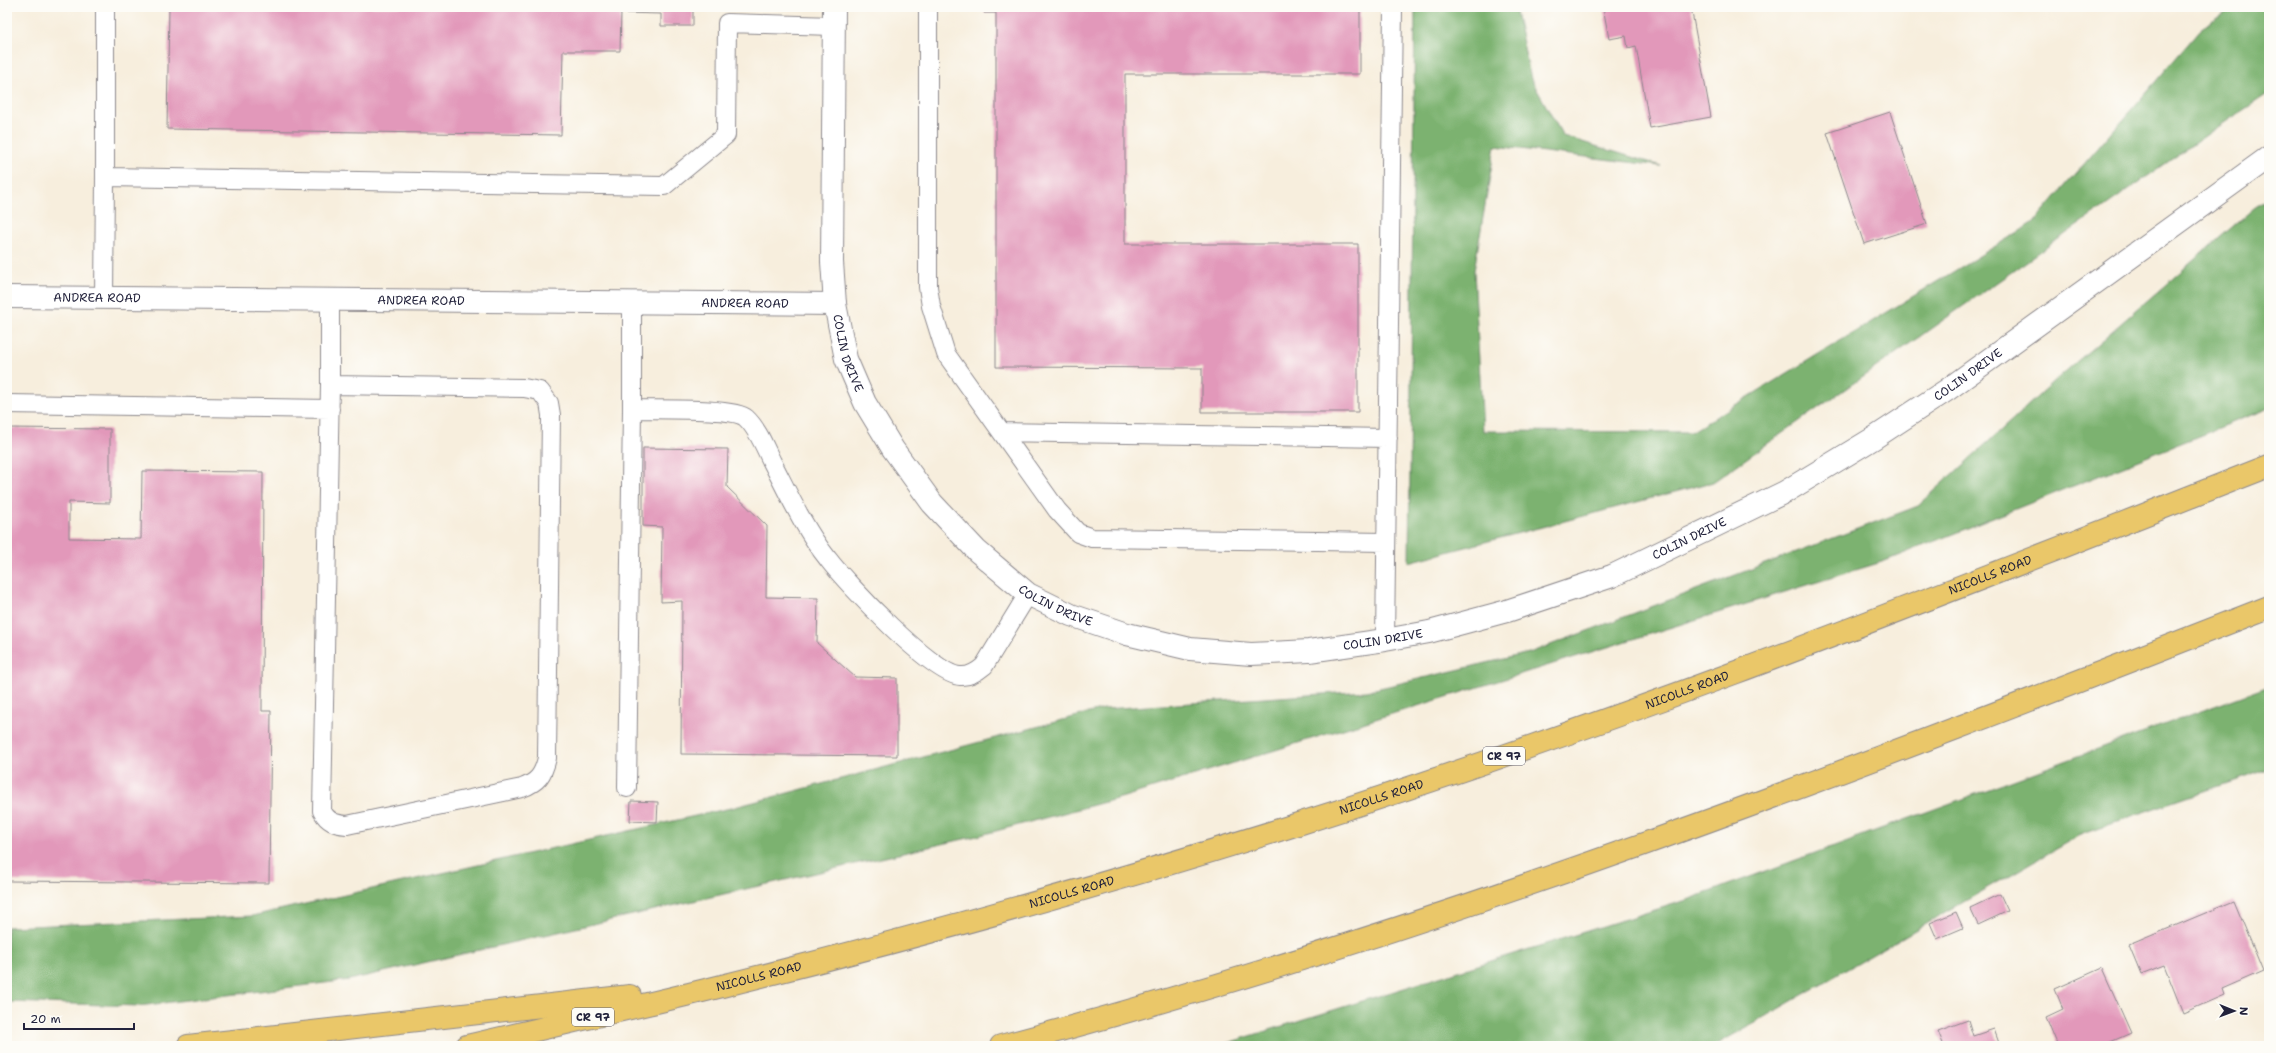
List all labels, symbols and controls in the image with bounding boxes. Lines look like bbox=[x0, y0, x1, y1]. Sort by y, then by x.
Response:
street label: ANDREA ROAD bbox=[53, 289, 141, 306]
street label: ANDREA ROAD bbox=[377, 292, 465, 309]
street label: ANDREA ROAD bbox=[701, 295, 789, 312]
street label: COLIN DRIVE bbox=[829, 313, 867, 394]
street label: COLIN DRIVE bbox=[1931, 345, 2006, 404]
street label: COLIN DRIVE bbox=[1650, 514, 1729, 563]
street label: NICOLLS ROAD bbox=[1946, 552, 2034, 599]
street label: COLIN DRIVE bbox=[1015, 581, 1095, 630]
street label: COLIN DRIVE bbox=[1342, 625, 1424, 654]
street label: NICOLLS ROAD bbox=[1643, 668, 1731, 713]
road number: CR 97 bbox=[1483, 747, 1525, 765]
street label: NICOLLS ROAD bbox=[1337, 776, 1426, 818]
street label: NICOLLS ROAD bbox=[1027, 872, 1116, 912]
street label: NICOLLS ROAD bbox=[714, 958, 804, 995]
north arrow bbox=[2214, 991, 2254, 1031]
scale bar bbox=[24, 1005, 134, 1031]
text: N bbox=[2236, 1007, 2251, 1016]
road number: CR 97 bbox=[572, 1008, 614, 1026]
text: 20 m bbox=[30, 1011, 61, 1027]

